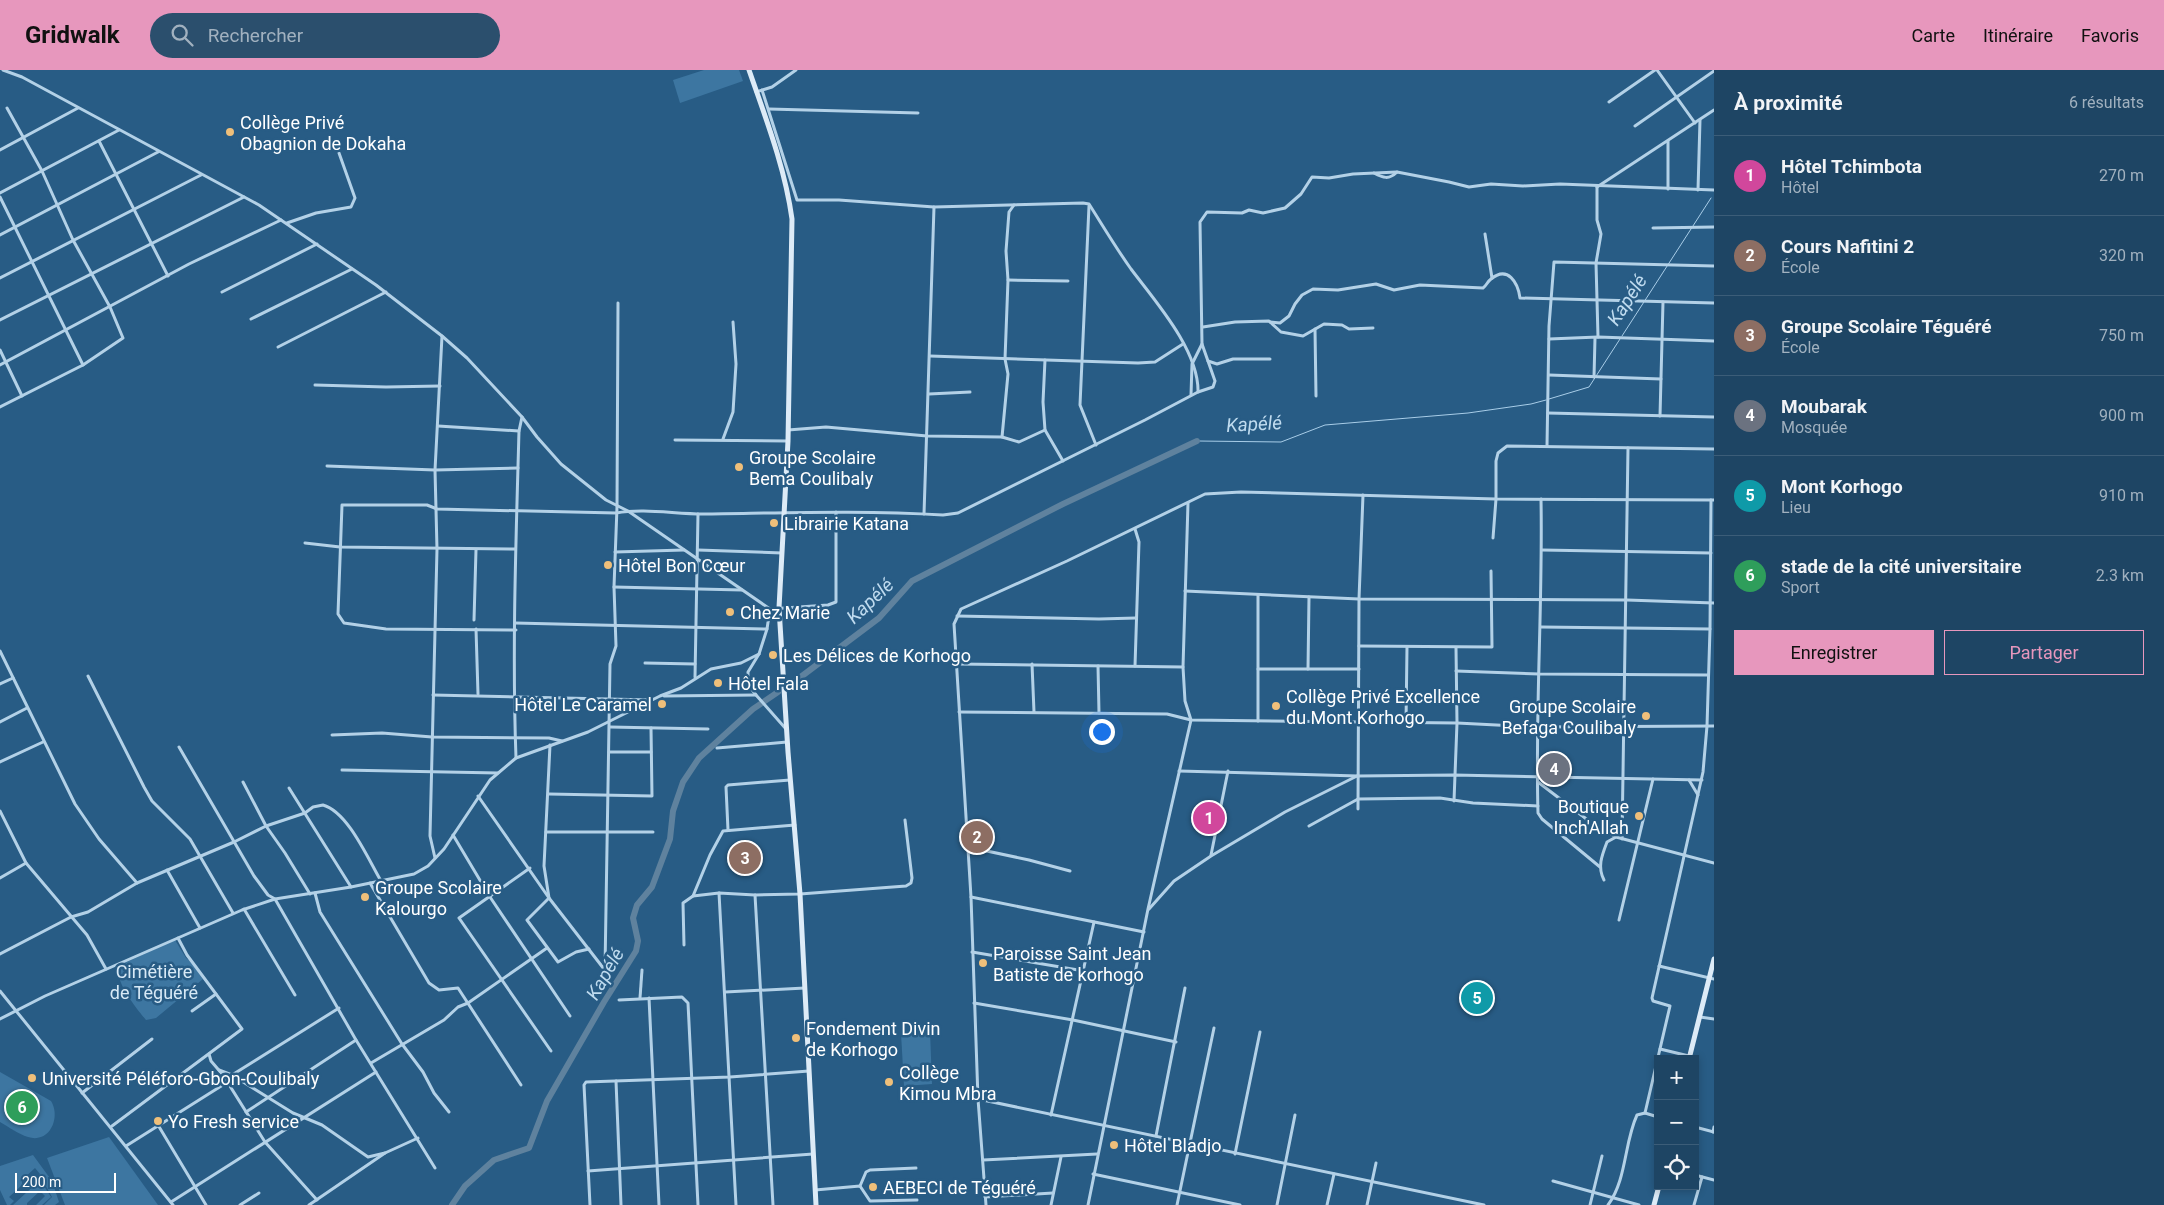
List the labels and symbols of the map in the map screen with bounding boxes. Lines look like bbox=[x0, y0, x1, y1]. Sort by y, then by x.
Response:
place label: Collège Privé Obagnion de Dokaha bbox=[240, 112, 406, 154]
marker: Collège Privé Obagnion de Dokaha bbox=[224, 126, 236, 138]
water label: Kapélé bbox=[1602, 270, 1652, 330]
water label: Kapélé bbox=[1225, 411, 1283, 437]
place label: Groupe Scolaire Bema Coulibaly bbox=[749, 447, 876, 489]
marker: Groupe Scolaire Bema Coulibaly bbox=[733, 461, 745, 473]
place label: Librairie Katana bbox=[784, 513, 909, 534]
marker: Librairie Katana bbox=[768, 517, 780, 529]
place label: Hôtel Bon Cœur bbox=[618, 555, 745, 576]
marker: Hôtel Bon Cœur bbox=[602, 559, 614, 571]
water label: Kapélé bbox=[842, 573, 898, 628]
place label: Chez Marie bbox=[740, 602, 830, 623]
marker: Chez Marie bbox=[724, 606, 736, 618]
place label: Les Délices de Korhogo bbox=[783, 645, 971, 666]
marker: Les Délices de Korhogo bbox=[767, 649, 779, 661]
place label: Hôtel Fala bbox=[728, 673, 809, 694]
marker: Hôtel Fala bbox=[712, 677, 724, 689]
place label: Collège Privé Excellence du Mont Korhogo bbox=[1286, 686, 1480, 728]
place label: Hôtel Le Caramel bbox=[514, 694, 652, 715]
place label: Groupe Scolaire Befaga Coulibaly bbox=[1501, 696, 1636, 738]
marker: Hôtel Le Caramel bbox=[656, 698, 668, 710]
marker: Collège Privé Excellence du Mont Korhogo bbox=[1270, 700, 1282, 712]
marker: Groupe Scolaire Befaga Coulibaly bbox=[1640, 710, 1652, 722]
your location bbox=[1089, 719, 1115, 745]
pin: 4 bbox=[1538, 750, 1570, 788]
place label: Boutique Inch'Allah bbox=[1553, 796, 1629, 838]
pin: 1 bbox=[1193, 799, 1225, 837]
marker: Boutique Inch'Allah bbox=[1633, 810, 1645, 822]
pin: 2 bbox=[961, 818, 993, 856]
pin: 3 bbox=[729, 839, 761, 877]
place label: Groupe Scolaire Kalourgo bbox=[375, 877, 502, 919]
marker: Groupe Scolaire Kalourgo bbox=[359, 891, 371, 903]
place label: Paroisse Saint Jean Batiste de korhogo bbox=[993, 943, 1152, 985]
water label: Kapélé bbox=[581, 944, 629, 1004]
marker: Paroisse Saint Jean Batiste de korhogo bbox=[977, 957, 989, 969]
park label: Cimétière de Téguéré bbox=[110, 961, 198, 1003]
pin: 5 bbox=[1461, 979, 1493, 1017]
place label: Fondement Divin de Korhogo bbox=[806, 1018, 941, 1060]
marker: Fondement Divin de Korhogo bbox=[790, 1032, 802, 1044]
place label: Collège Kimou Mbra bbox=[899, 1062, 996, 1104]
place label: Université Péléforo-Gbon-Coulibaly bbox=[42, 1068, 320, 1089]
marker: Université Péléforo-Gbon-Coulibaly bbox=[26, 1072, 38, 1084]
marker: Collège Kimou Mbra bbox=[883, 1076, 895, 1088]
pin: 6 bbox=[6, 1088, 38, 1126]
place label: Yo Fresh service bbox=[168, 1111, 299, 1132]
marker: Yo Fresh service bbox=[152, 1115, 164, 1127]
place label: Hôtel Bladjo bbox=[1124, 1135, 1222, 1156]
marker: Hôtel Bladjo bbox=[1108, 1139, 1120, 1151]
scale bar bbox=[15, 1170, 116, 1193]
place label: AEBECI de Téguéré bbox=[883, 1177, 1036, 1198]
marker: AEBECI de Téguéré bbox=[867, 1181, 879, 1193]

